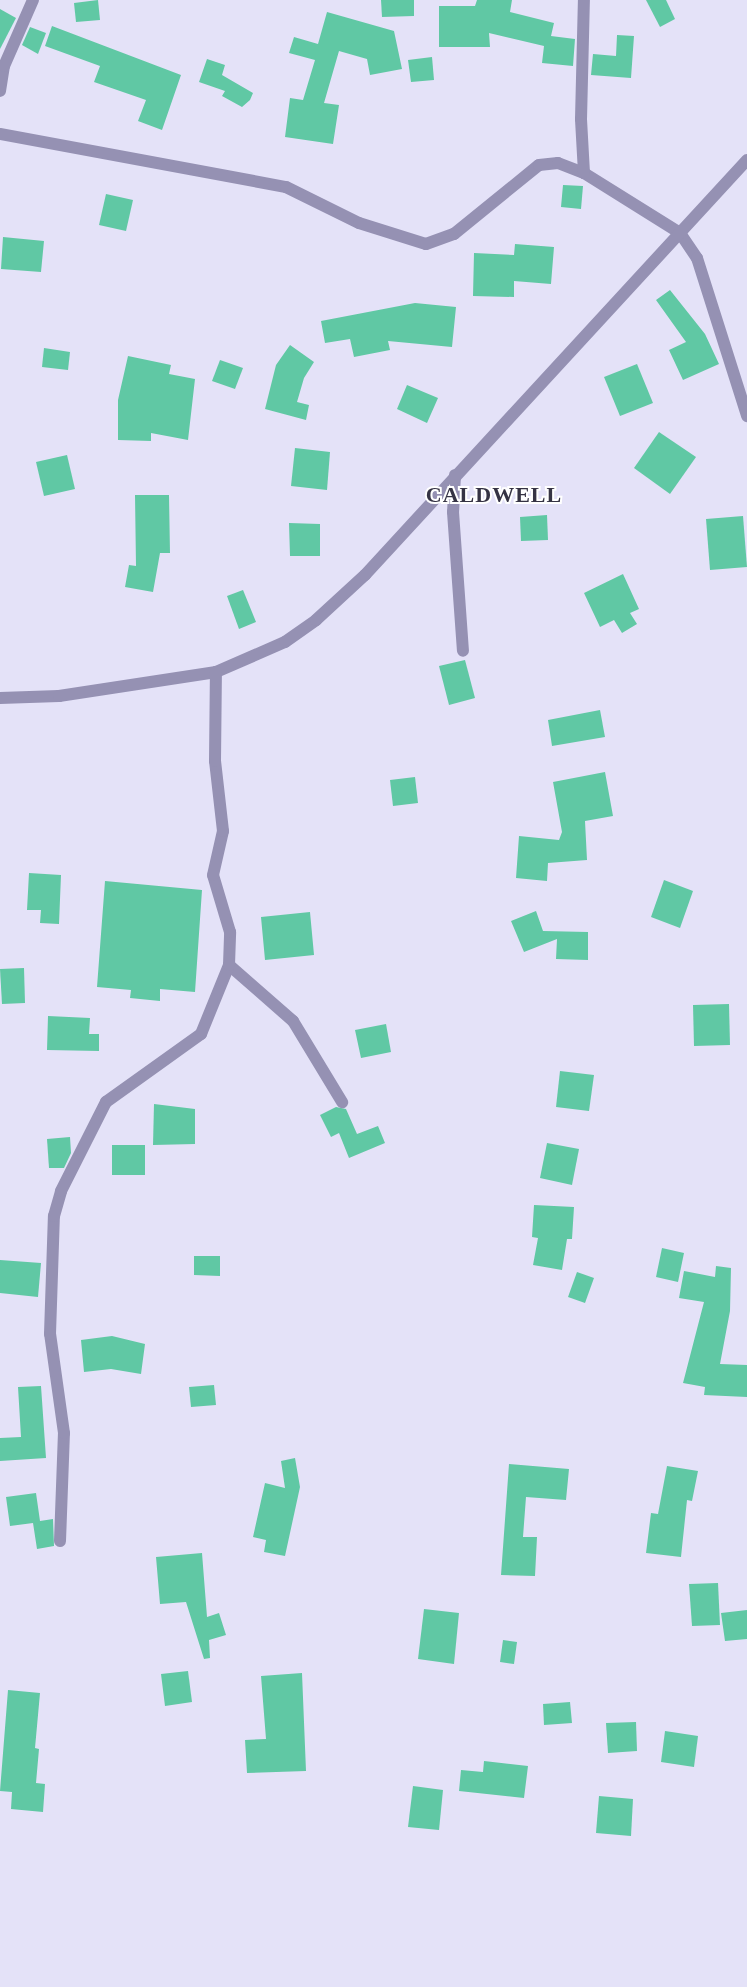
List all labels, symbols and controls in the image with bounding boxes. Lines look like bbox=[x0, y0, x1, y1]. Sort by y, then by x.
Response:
district label: CALDWELL bbox=[425, 482, 563, 508]

